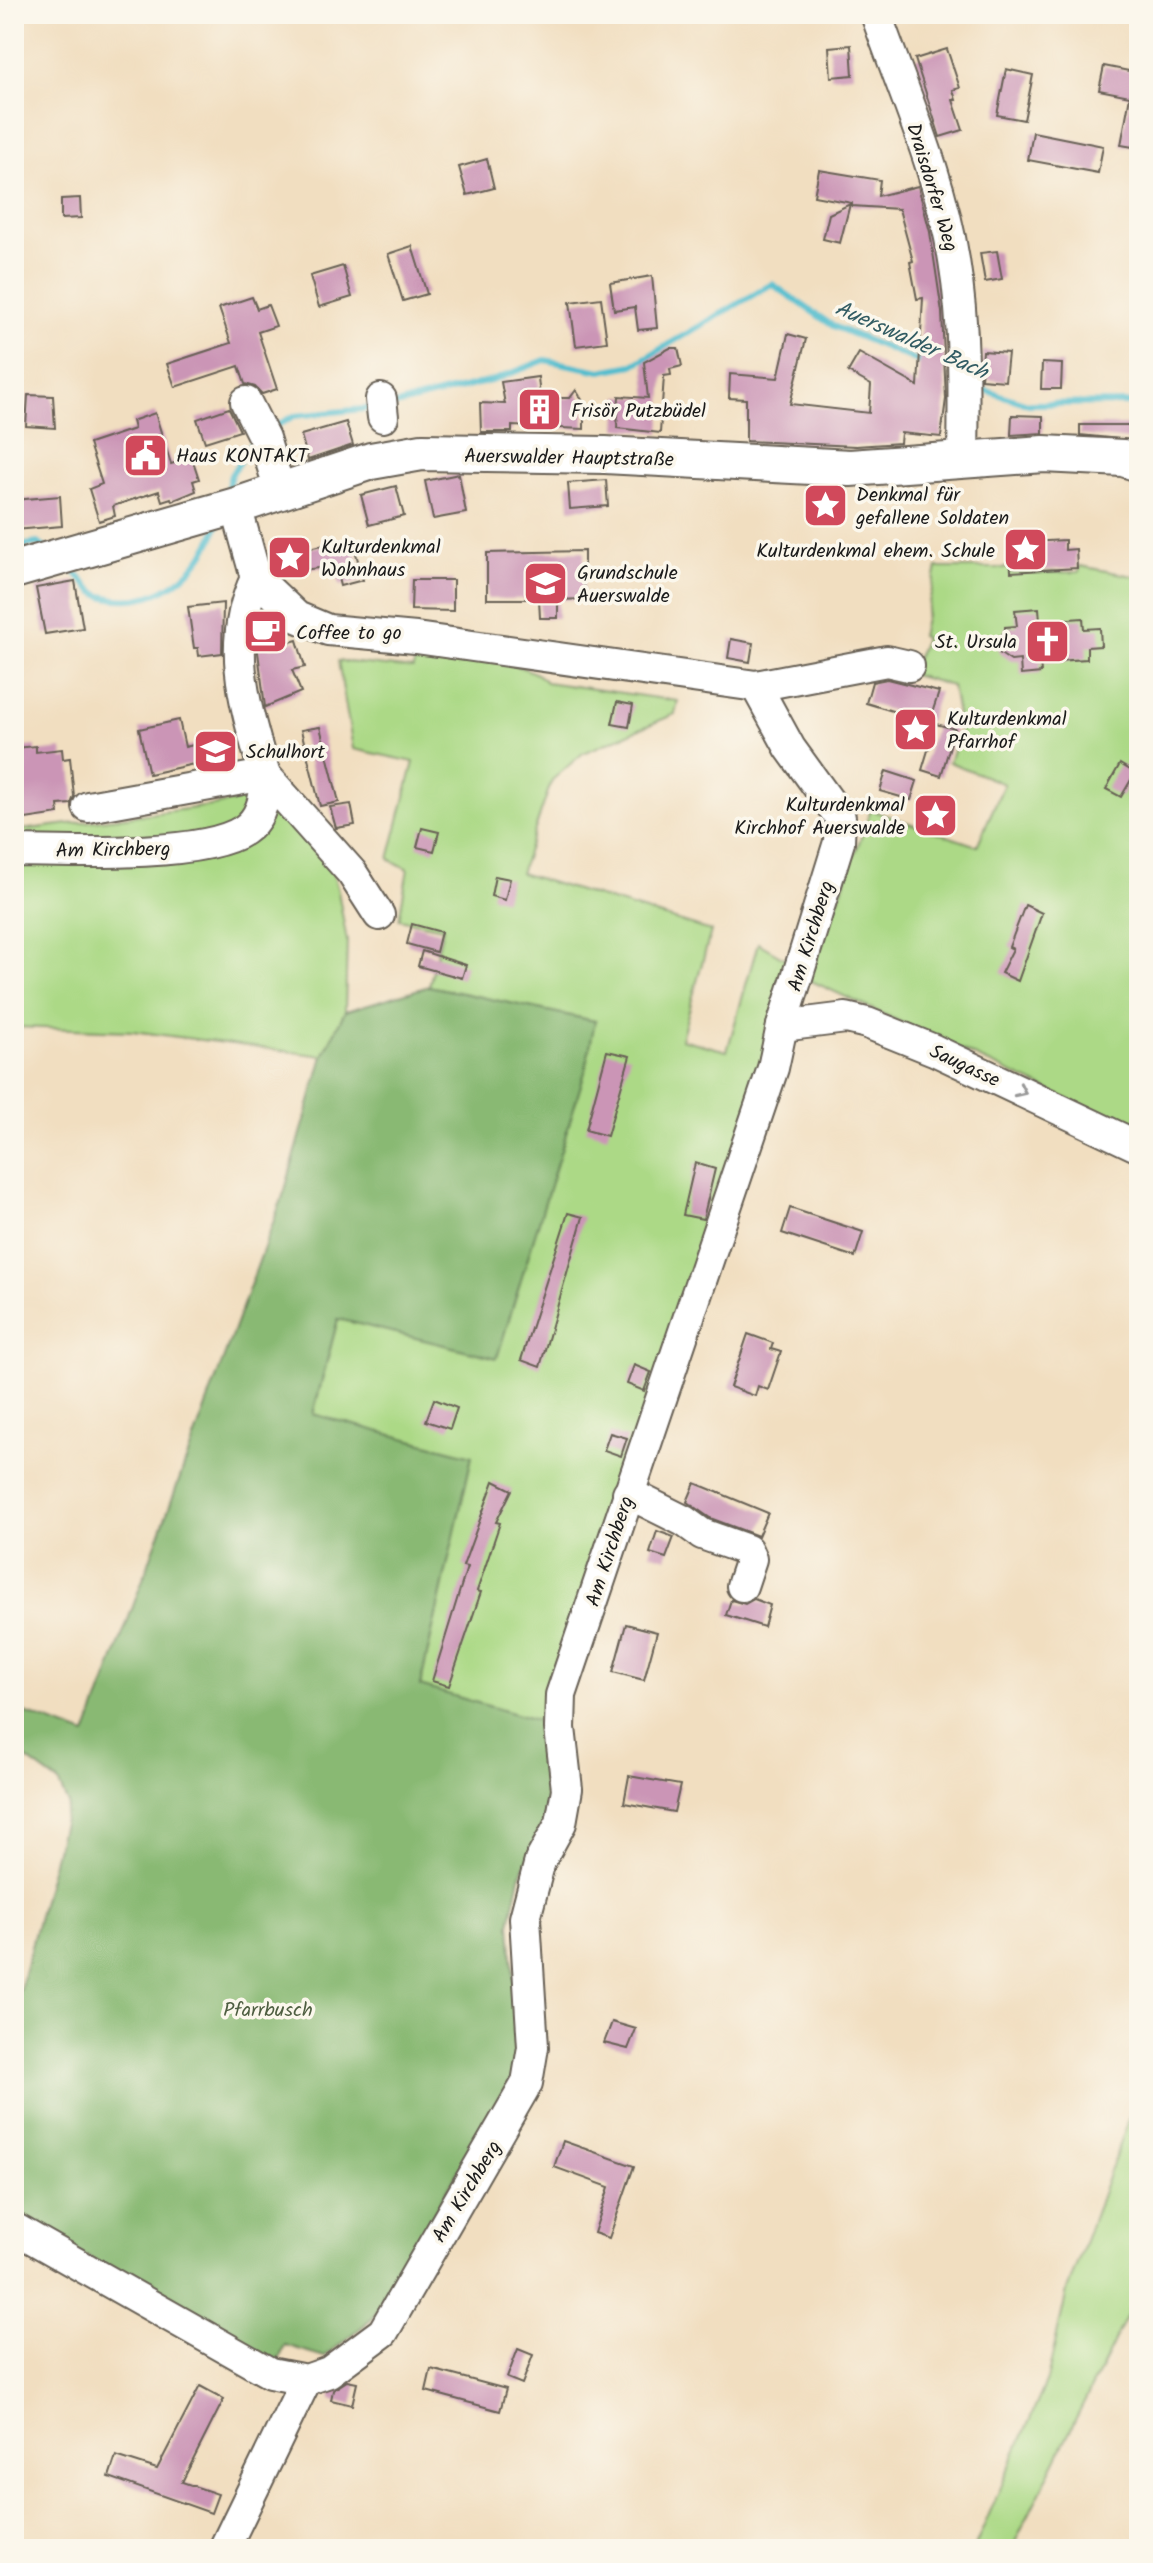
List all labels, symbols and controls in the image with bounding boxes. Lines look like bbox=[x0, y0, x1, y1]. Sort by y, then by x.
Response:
street label: Draisdorfer Weg bbox=[896, 119, 966, 256]
water label: Auerswalder Bach bbox=[829, 292, 995, 392]
building icon: Frisör Putzbüdel bbox=[516, 386, 564, 434]
place label: Frisör Putzbüdel bbox=[571, 396, 706, 428]
public building icon: Haus KONTAKT bbox=[121, 431, 169, 479]
place label: Haus KONTAKT bbox=[176, 441, 310, 473]
street label: Auerswalder Hauptstraße bbox=[464, 441, 674, 477]
place label: Denkmal für gefallene Soldaten bbox=[855, 480, 1009, 535]
place icon: Denkmal für gefallene Soldaten bbox=[801, 482, 849, 530]
place icon: Kulturdenkmal ehem. Schule bbox=[1002, 526, 1050, 574]
place label: Kulturdenkmal Wohnhaus bbox=[321, 532, 441, 587]
place icon: Kulturdenkmal Wohnhaus bbox=[266, 533, 314, 581]
place label: Kulturdenkmal ehem. Schule bbox=[756, 536, 995, 568]
place label: Grundschule Auerswalde bbox=[577, 558, 678, 613]
school or university icon: Grundschule Auerswalde bbox=[522, 559, 570, 607]
cafe icon: Coffee to go bbox=[241, 608, 289, 656]
church icon: St. Ursula bbox=[1024, 617, 1072, 665]
place label: Coffee to go bbox=[296, 618, 401, 650]
place label: St. Ursula bbox=[935, 627, 1017, 659]
place label: Kulturdenkmal Pfarrhof bbox=[947, 704, 1067, 759]
place icon: Kulturdenkmal Pfarrhof bbox=[892, 706, 940, 754]
school or university icon: Schulhort bbox=[191, 727, 239, 775]
place label: Schulhort bbox=[246, 737, 325, 769]
place label: Kulturdenkmal Kirchhof Auerswalde bbox=[734, 790, 905, 845]
place icon: Kulturdenkmal Kirchhof Auerswalde bbox=[912, 792, 960, 840]
street label: Am Kirchberg bbox=[55, 834, 171, 868]
street label: Am Kirchberg bbox=[780, 877, 844, 996]
street label: Saugasse bbox=[924, 1037, 1005, 1097]
one-way arrow bbox=[1012, 1081, 1027, 1097]
street label: Am Kirchberg bbox=[578, 1492, 644, 1611]
park label: Pfarrbusch bbox=[223, 1995, 313, 2027]
street label: Am Kirchberg bbox=[425, 2135, 511, 2249]

